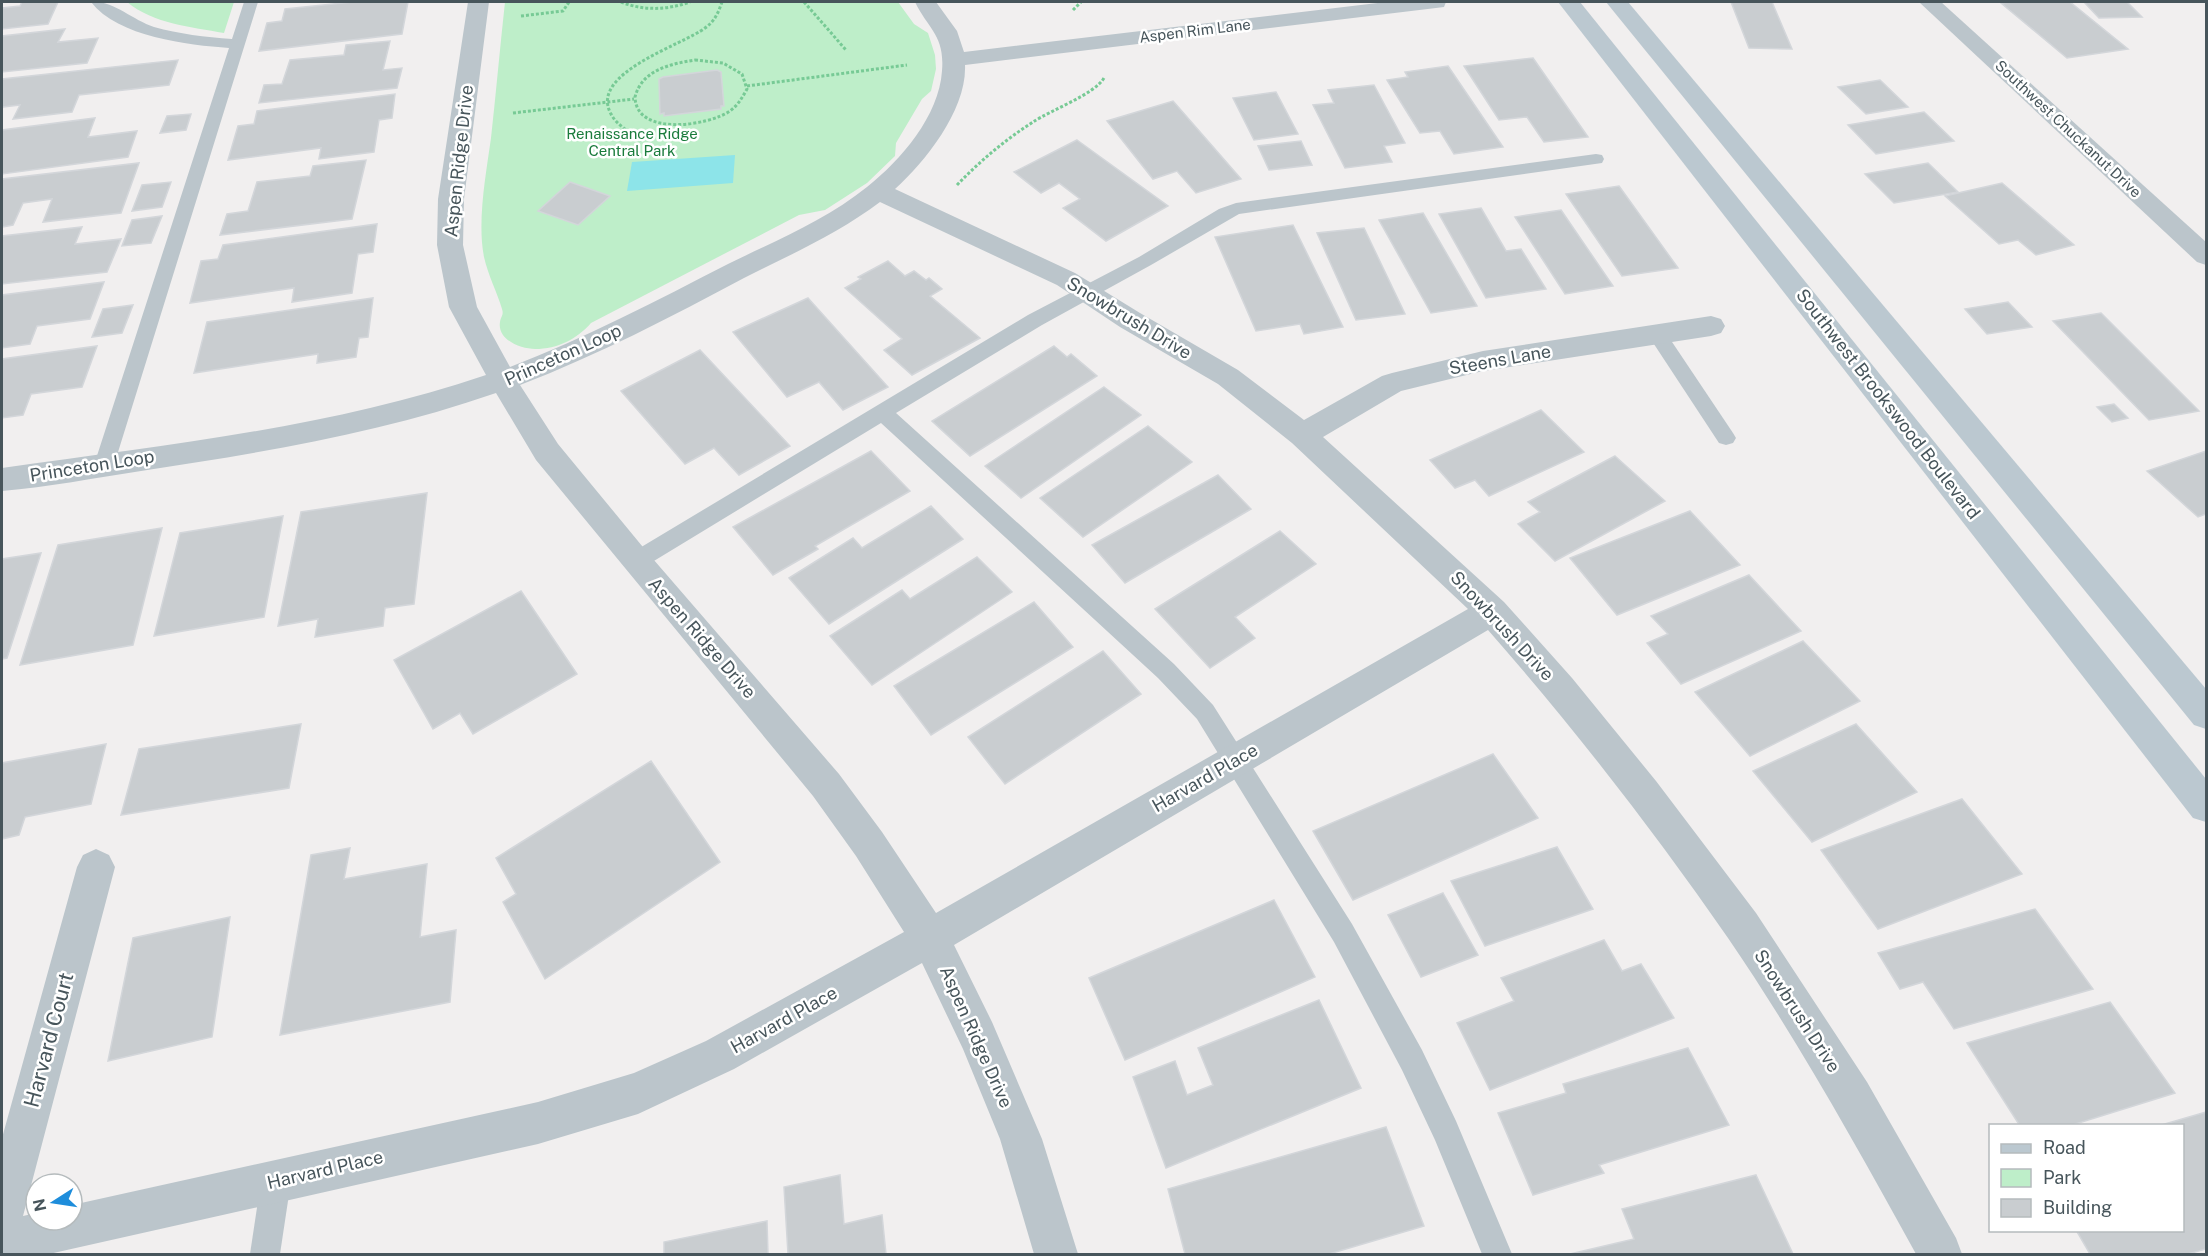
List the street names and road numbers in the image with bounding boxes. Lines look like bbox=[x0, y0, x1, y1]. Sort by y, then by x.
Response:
street label: Aspen Rim Lane bbox=[1138, 15, 1252, 46]
street label: Southwest Chuckanut Drive bbox=[1992, 56, 2145, 201]
street label: Aspen Ridge Drive bbox=[440, 84, 477, 238]
street label: Snowbrush Drive bbox=[1063, 272, 1195, 363]
street label: Southwest Brookswood Boulevard bbox=[1792, 285, 1985, 523]
street label: Princeton Loop bbox=[501, 319, 625, 390]
street label: Steens Lane bbox=[1447, 340, 1553, 379]
street label: Princeton Loop bbox=[28, 445, 156, 486]
street label: Snowbrush Drive bbox=[1446, 567, 1558, 685]
street label: Aspen Ridge Drive bbox=[644, 573, 760, 702]
street label: Harvard Place bbox=[1148, 739, 1261, 816]
street label: Snowbrush Drive bbox=[1750, 946, 1845, 1076]
street label: Aspen Ridge Drive bbox=[936, 963, 1017, 1111]
street label: Harvard Court bbox=[19, 970, 79, 1110]
street label: Harvard Place bbox=[727, 982, 841, 1057]
street label: Harvard Place bbox=[265, 1146, 385, 1193]

